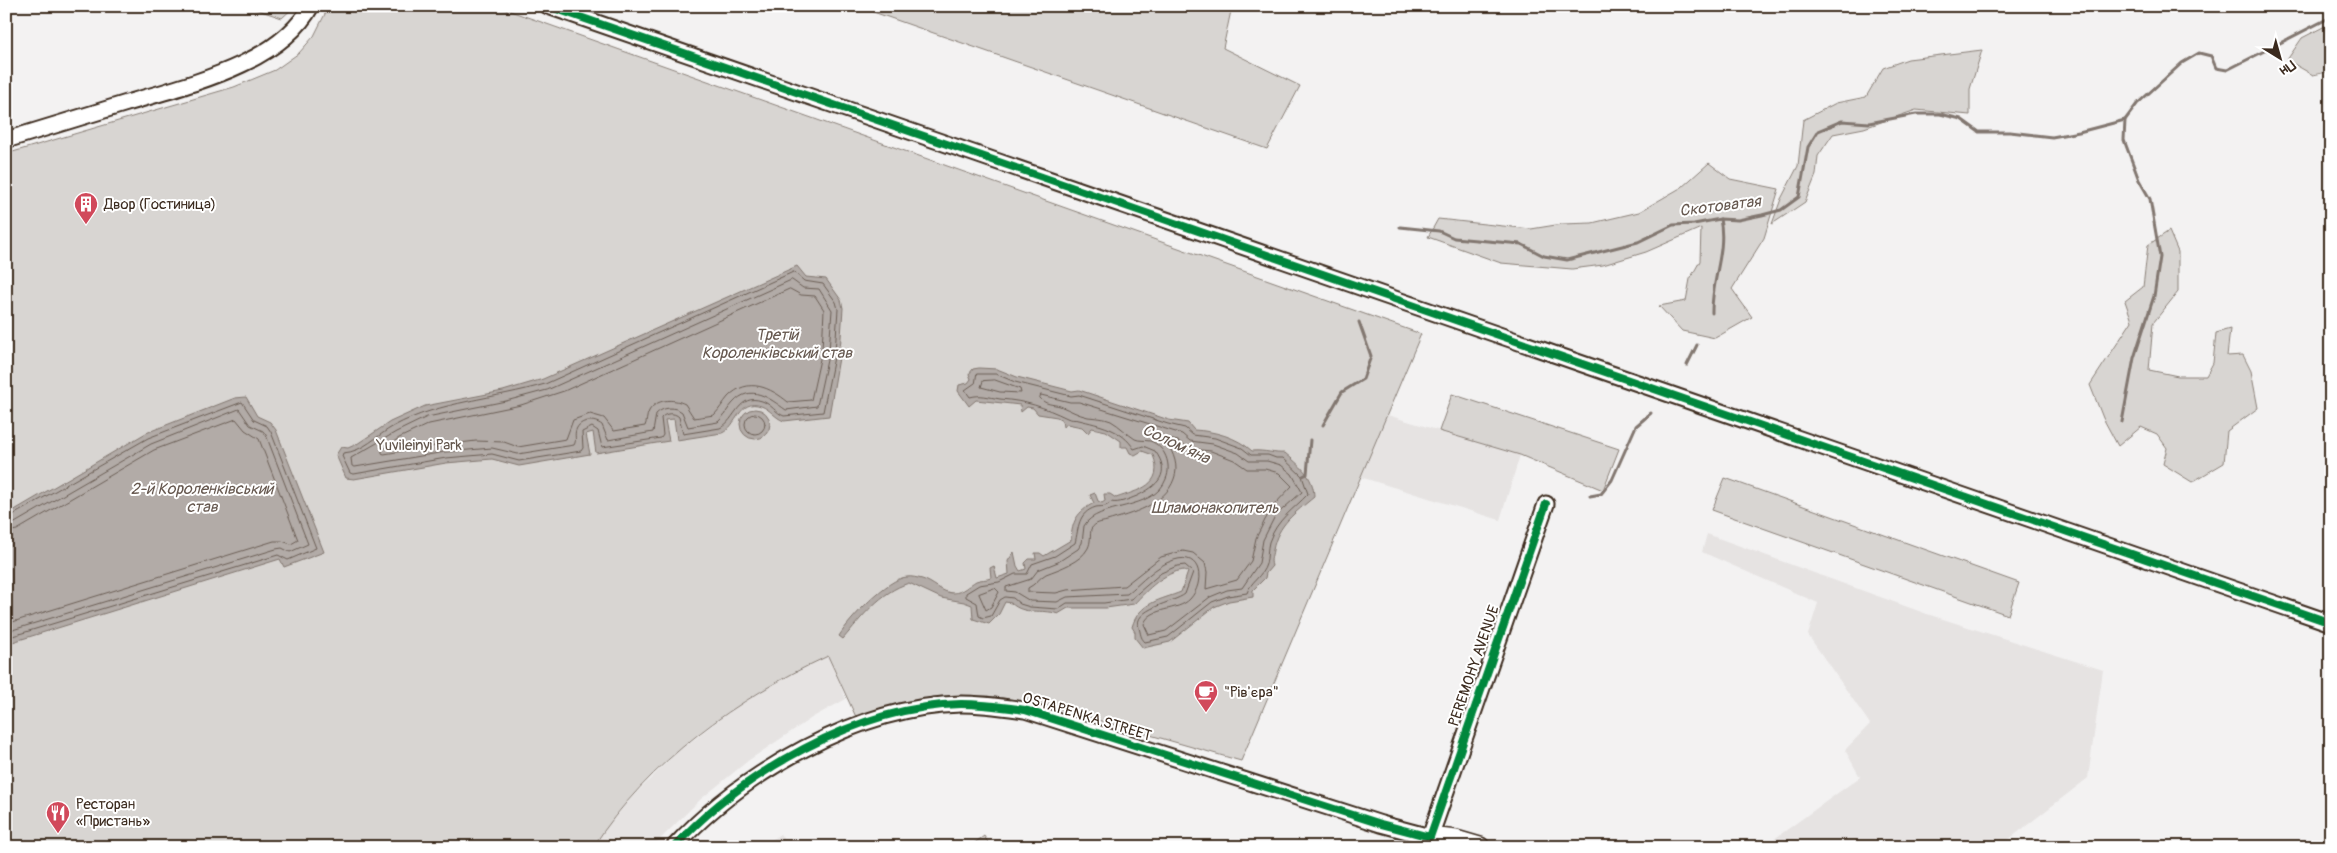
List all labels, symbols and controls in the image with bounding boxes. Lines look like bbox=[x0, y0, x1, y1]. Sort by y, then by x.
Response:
north arrow bbox=[2254, 32, 2304, 82]
text: Пн bbox=[2276, 57, 2299, 79]
building icon: Двор (Гостиница) bbox=[73, 191, 99, 225]
water label: Скотоватая bbox=[1678, 191, 1763, 221]
place label: Двор (Гостиница) bbox=[103, 195, 216, 214]
water label: Третій Короленківський став bbox=[702, 325, 853, 363]
water label: Солом'яна bbox=[1139, 420, 1214, 469]
park label: Yuvileinyi Park bbox=[375, 436, 462, 455]
water label: 2-й Короленківський став bbox=[131, 479, 275, 517]
water label: Шламонакопитель bbox=[1151, 498, 1279, 518]
street label: PEREMOHY AVENUE bbox=[1444, 603, 1504, 729]
cafe icon: "Рів'єра" bbox=[1193, 679, 1219, 713]
place label: "Рів'єра" bbox=[1224, 683, 1279, 702]
street label: OSTAPENKA STREET bbox=[1020, 688, 1154, 746]
place label: Ресторан «Пристань» bbox=[76, 795, 150, 831]
restaurant icon: Ресторан «Пристань» bbox=[45, 800, 71, 834]

